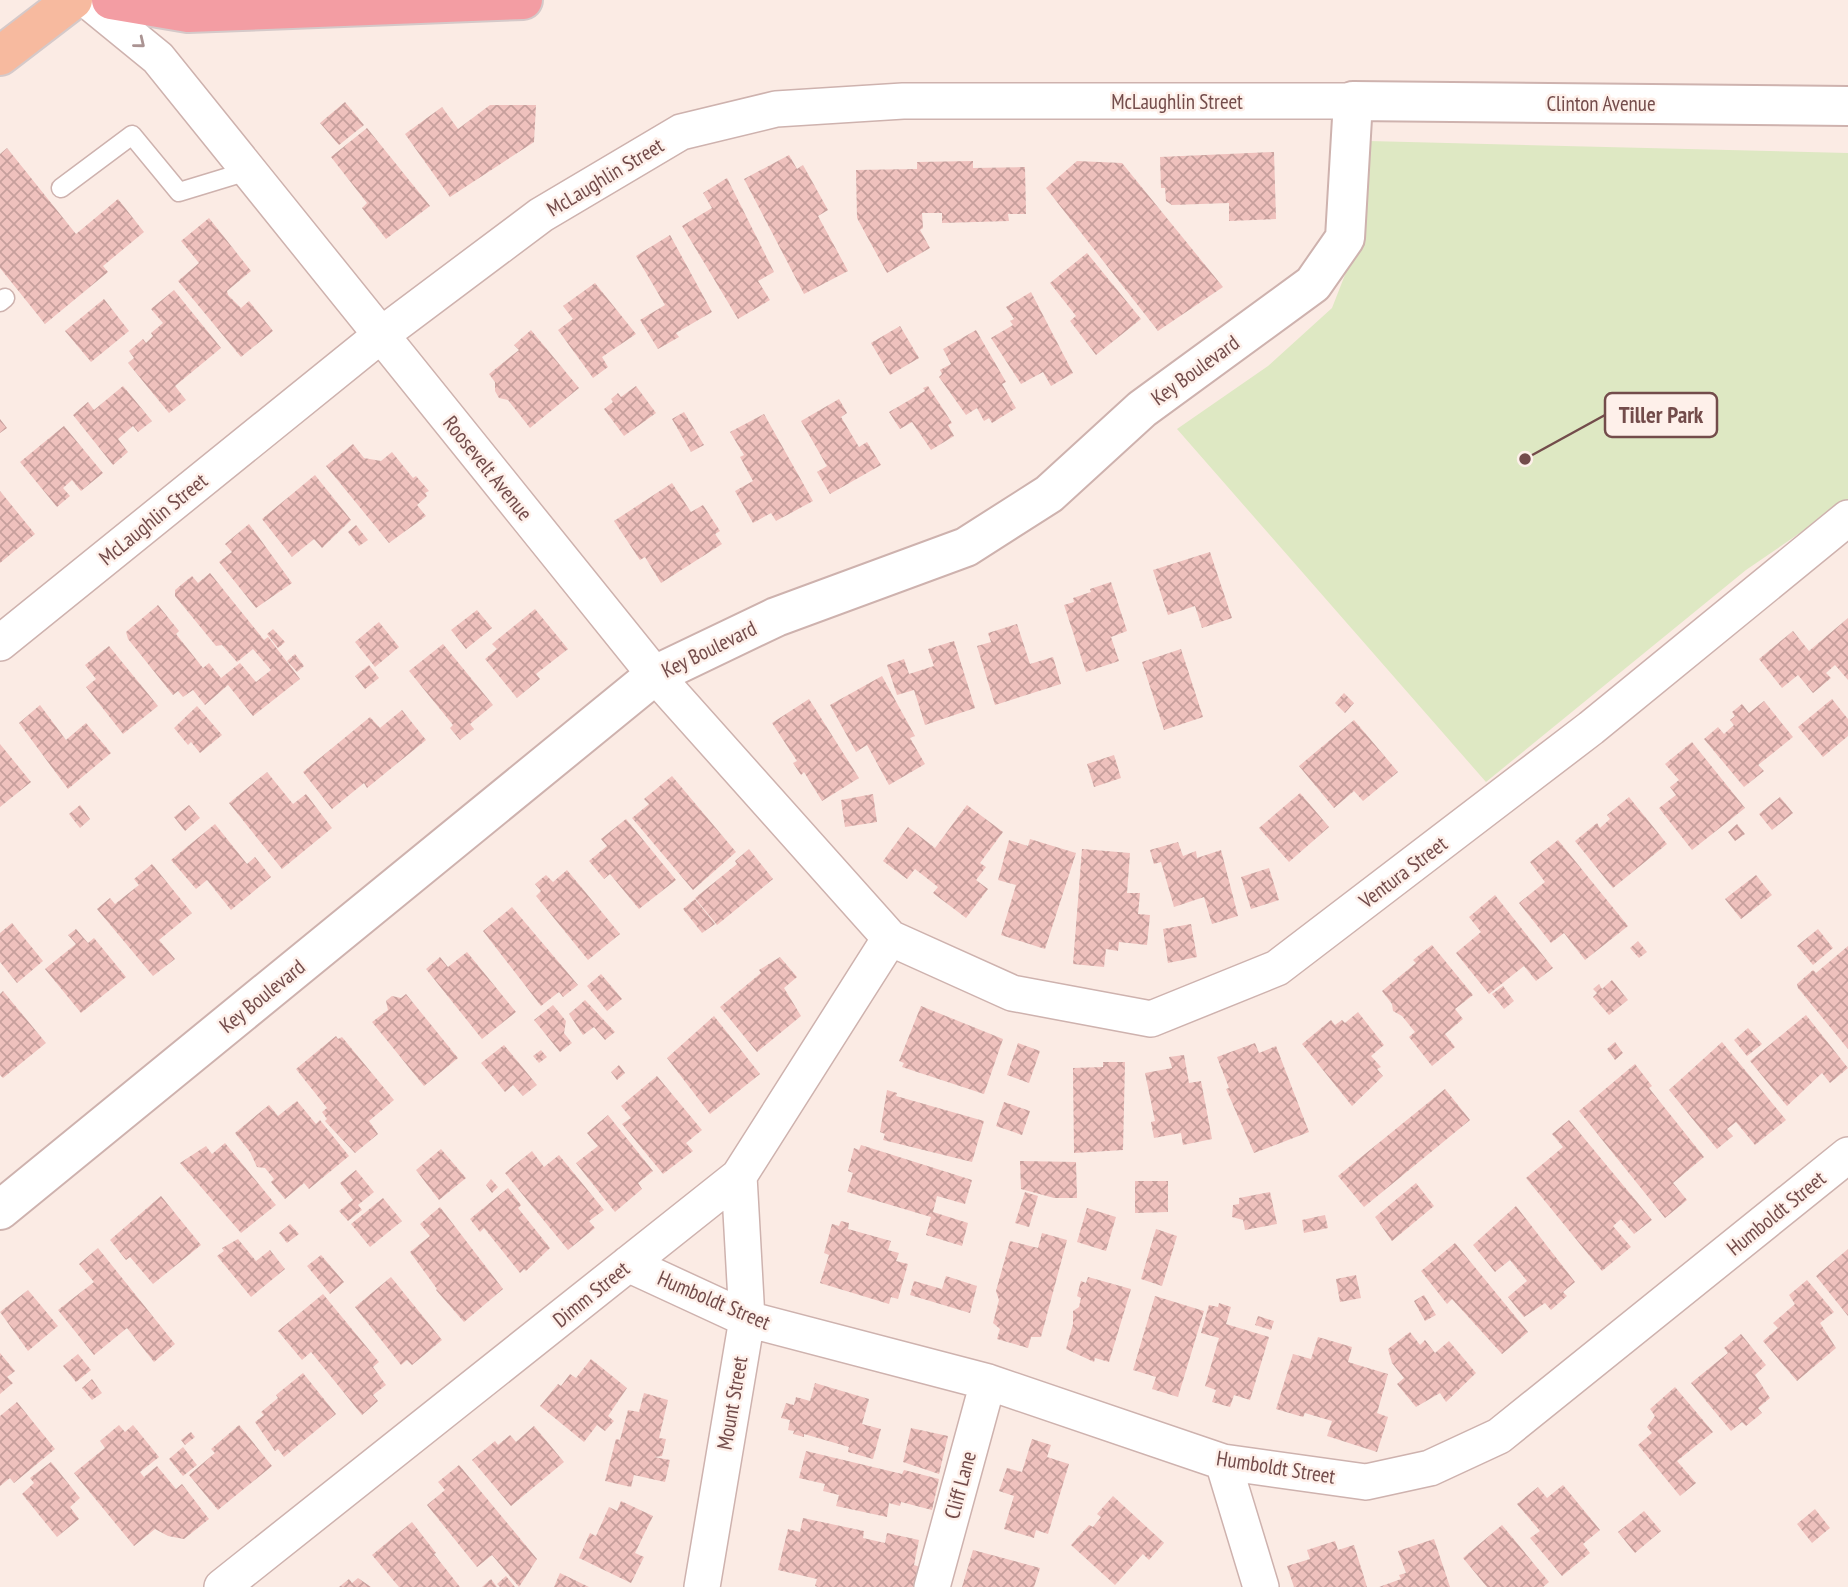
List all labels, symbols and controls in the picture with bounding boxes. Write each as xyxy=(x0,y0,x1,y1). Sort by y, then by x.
one-way arrow xyxy=(131,35,144,47)
street label: McLaughlin Street xyxy=(1111,88,1243,115)
street label: Clinton Avenue xyxy=(1546,90,1656,117)
street label: McLaughlin Street xyxy=(542,131,669,222)
street label: Key Boulevard xyxy=(1146,329,1244,411)
callout: Tiller Park xyxy=(1605,393,1717,437)
text: Tiller Park xyxy=(1619,400,1704,429)
street label: Roosevelt Avenue xyxy=(437,410,539,526)
street label: McLaughlin Street xyxy=(93,467,213,571)
street label: Key Boulevard xyxy=(657,614,761,684)
street label: Ventura Street xyxy=(1353,830,1453,915)
street label: Key Boulevard xyxy=(214,953,310,1039)
street label: Humboldt Street xyxy=(1721,1165,1831,1261)
street label: Dimm Street xyxy=(547,1255,635,1333)
street label: Humboldt Street xyxy=(654,1264,775,1336)
street label: Mount Street xyxy=(711,1354,754,1452)
street label: Humboldt Street xyxy=(1215,1444,1338,1490)
street label: Cliff Lane xyxy=(938,1448,982,1522)

